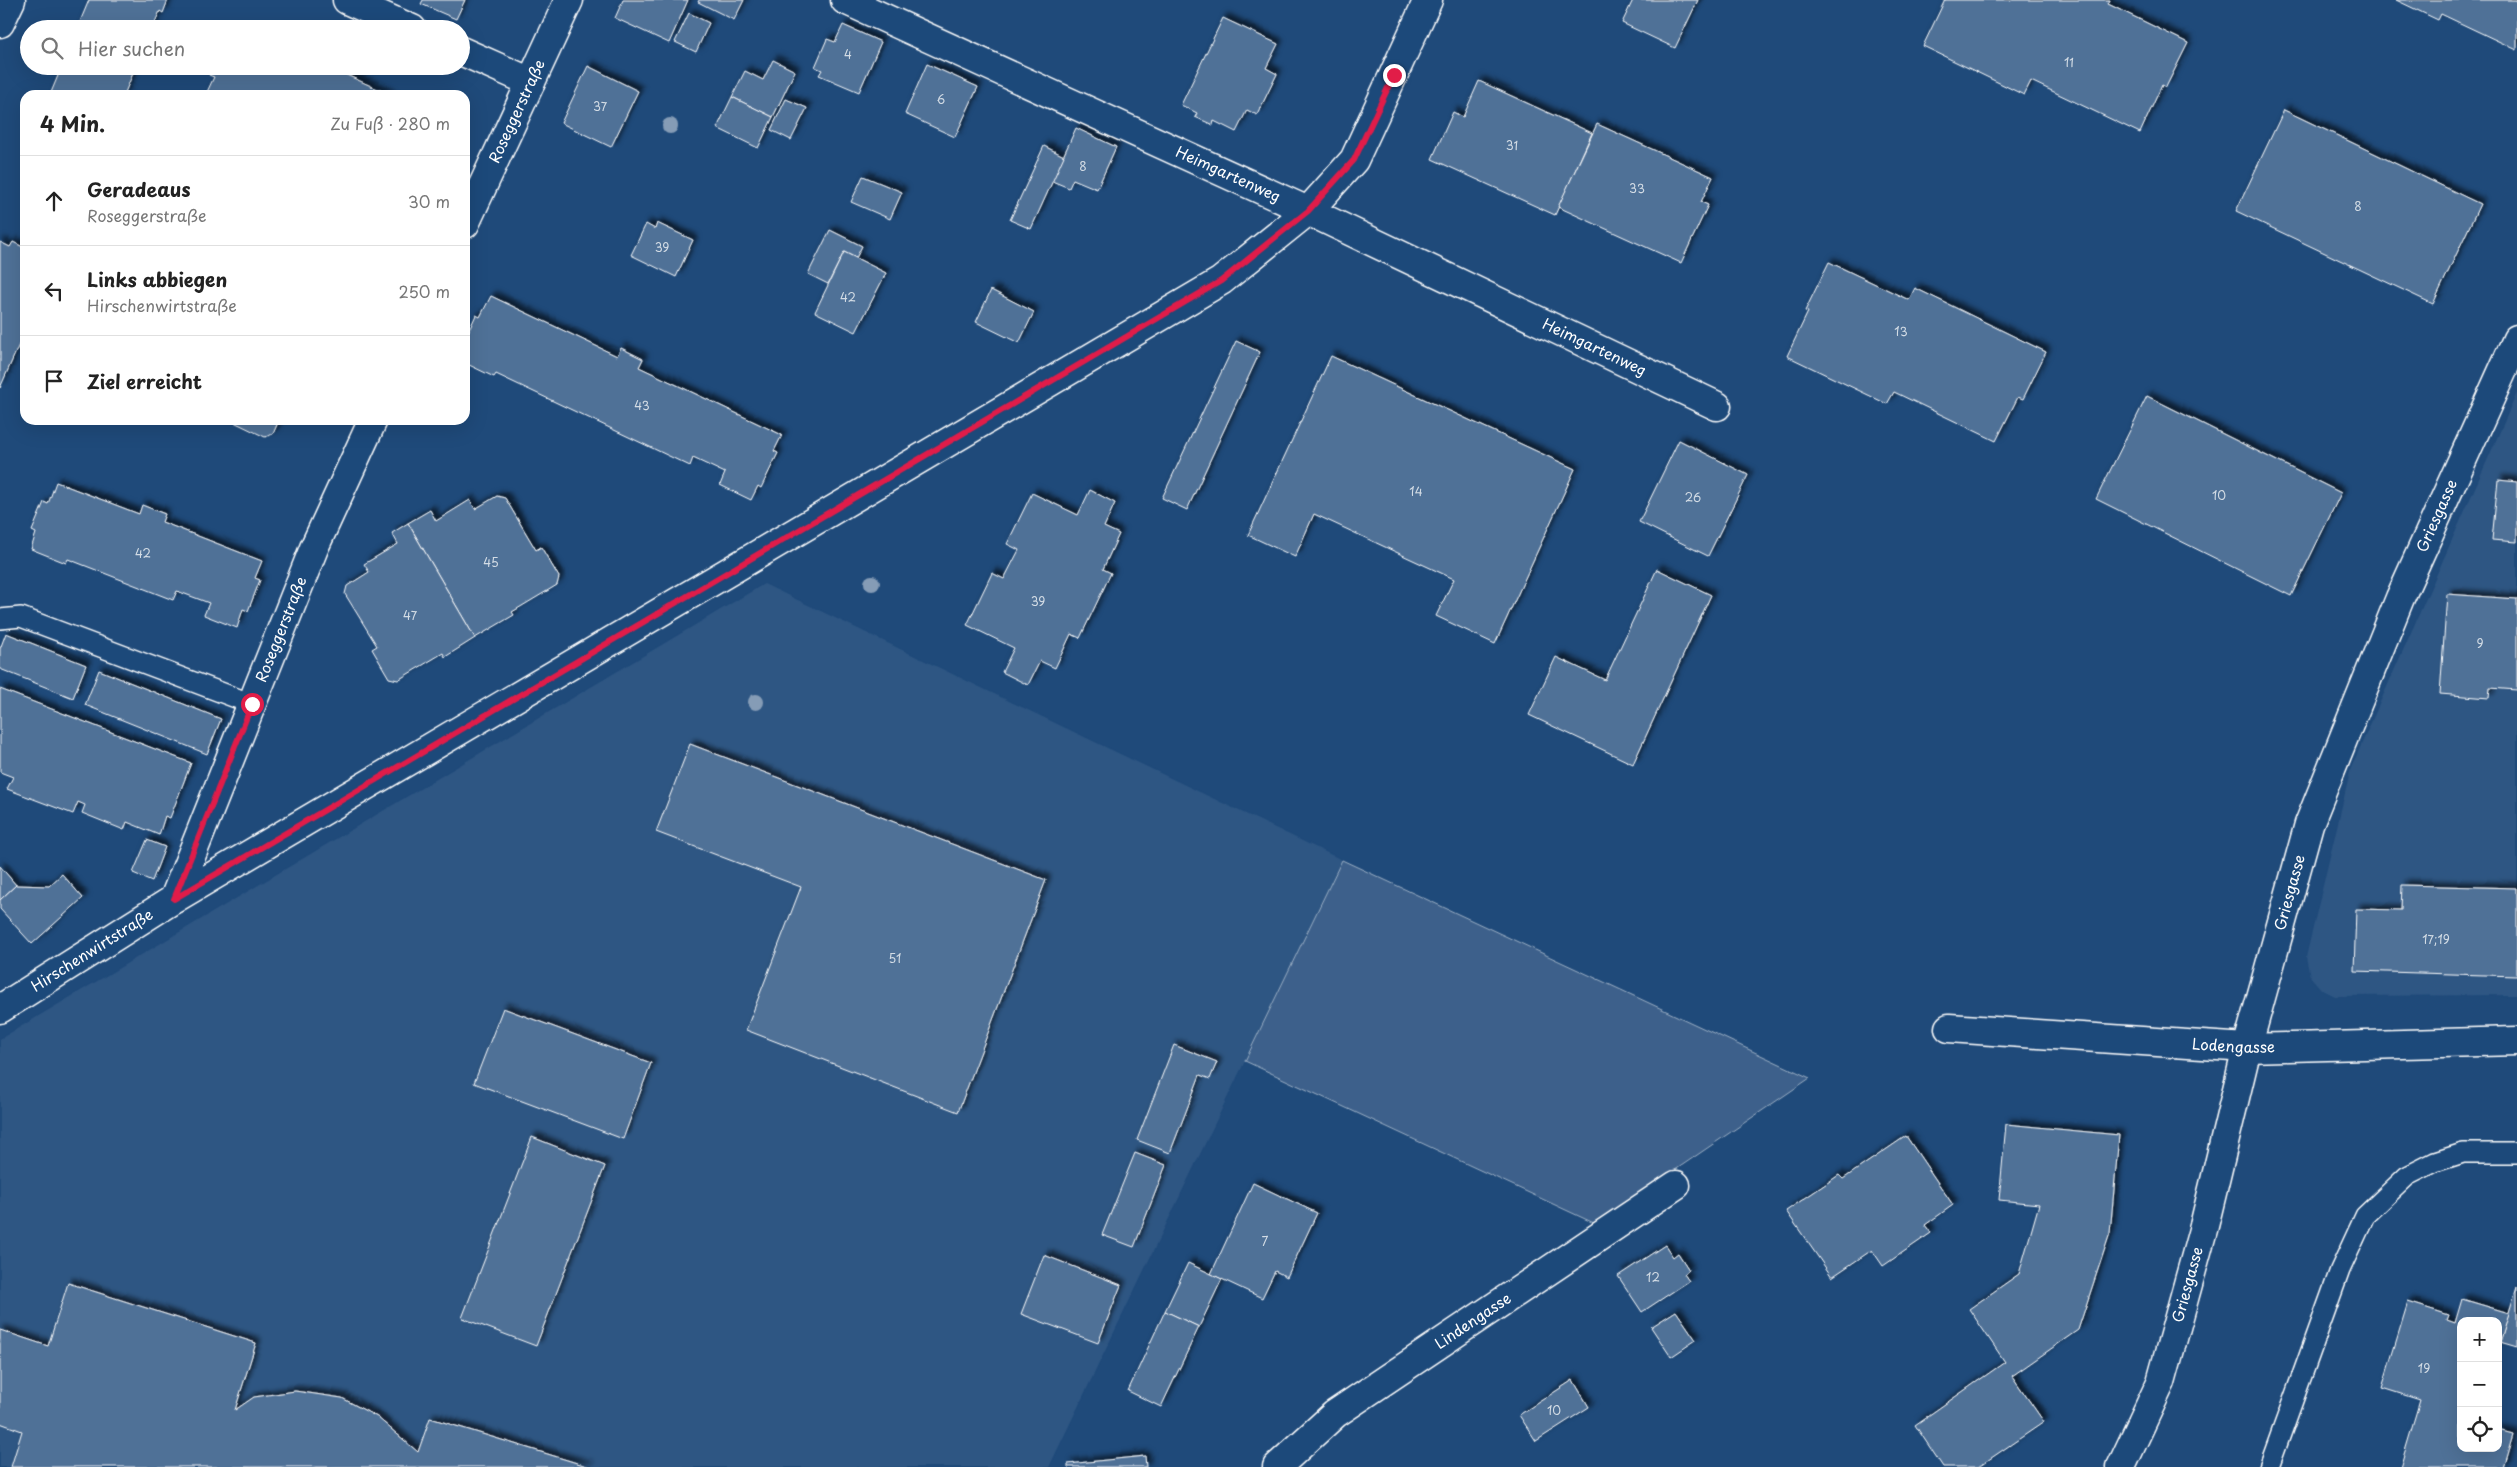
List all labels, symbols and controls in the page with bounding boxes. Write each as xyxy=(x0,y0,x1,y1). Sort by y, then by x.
search box xyxy=(20,20,470,75)
icon: search xyxy=(38,34,66,62)
text: Hier suchen xyxy=(78,34,185,62)
house number: 4 xyxy=(844,45,852,63)
house number: 11 xyxy=(2064,53,2074,71)
street label: Roseggerstraße xyxy=(482,55,550,167)
route end xyxy=(1383,64,1406,87)
house number: 6 xyxy=(937,90,945,108)
house number: 37 xyxy=(593,97,608,115)
text: 4 Min. xyxy=(40,107,105,139)
text: Zu Fuß · 280 m xyxy=(330,111,450,135)
house number: 31 xyxy=(1506,136,1518,154)
street label: Heimgartenweg xyxy=(1173,139,1285,207)
house number: 8 xyxy=(1079,157,1087,175)
text: Geradeaus xyxy=(87,175,191,203)
house number: 33 xyxy=(1629,179,1645,197)
icon: ahead xyxy=(40,187,68,215)
text: 30 m xyxy=(408,189,450,213)
house number: 8 xyxy=(2354,197,2362,215)
text: Roseggerstraße xyxy=(87,203,206,227)
house number: 39 xyxy=(655,238,669,256)
text: Links abbiegen xyxy=(87,265,227,293)
icon: left xyxy=(40,277,68,305)
text: 250 m xyxy=(399,279,450,303)
house number: 42 xyxy=(840,288,856,306)
text: Hirschenwirtstraße xyxy=(87,293,237,317)
street label: Heimgartenweg xyxy=(1539,311,1651,381)
house number: 13 xyxy=(1894,322,1908,340)
icon: arrive xyxy=(40,367,68,395)
text: Ziel erreicht xyxy=(87,367,202,395)
house number: 43 xyxy=(634,396,650,414)
street label: Griesgasse xyxy=(2409,475,2462,555)
house number: 14 xyxy=(1409,482,1423,500)
house number: 10 xyxy=(2212,486,2226,504)
house number: 26 xyxy=(1685,488,1701,506)
house number: 42 xyxy=(135,544,151,562)
house number: 45 xyxy=(483,553,499,571)
street label: Roseggerstraße xyxy=(249,573,312,685)
house number: 39 xyxy=(1031,592,1045,610)
house number: 47 xyxy=(403,606,418,624)
house number: 9 xyxy=(2476,634,2484,652)
route start xyxy=(241,693,264,716)
street label: Griesgasse xyxy=(2267,852,2310,933)
street label: Hirschenwirtstraße xyxy=(26,902,157,997)
house number: 17;19 xyxy=(2422,930,2450,948)
house number: 51 xyxy=(889,949,901,967)
street label: Lodengasse xyxy=(2191,1031,2275,1058)
house number: 7 xyxy=(1262,1232,1269,1250)
street label: Griesgasse xyxy=(2165,1244,2208,1325)
house number: 12 xyxy=(1646,1268,1660,1286)
street label: Lindengasse xyxy=(1430,1286,1515,1354)
map controls xyxy=(2457,1317,2502,1452)
button: + xyxy=(2457,1317,2502,1362)
house number: 19 xyxy=(2418,1359,2430,1377)
button: − xyxy=(2457,1362,2502,1407)
house number: 10 xyxy=(1547,1401,1561,1419)
button: locate xyxy=(2457,1407,2502,1452)

